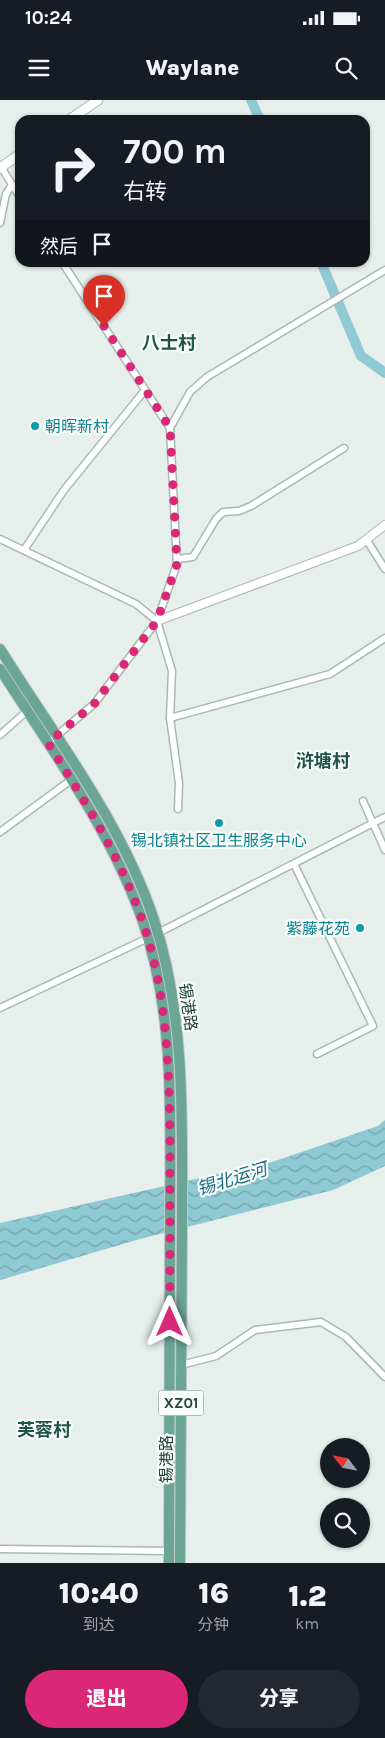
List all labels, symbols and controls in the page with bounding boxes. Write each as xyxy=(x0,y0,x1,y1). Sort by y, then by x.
text: 10:24 xyxy=(25,7,72,29)
icon: menu xyxy=(25,54,53,82)
icon: search xyxy=(332,54,360,82)
text: Waylane xyxy=(146,55,239,81)
text: 700 m xyxy=(123,131,227,172)
icon: right xyxy=(40,135,105,200)
text: 右转 xyxy=(123,179,167,205)
icon: arrive xyxy=(88,230,116,258)
text: 然后 xyxy=(40,236,78,258)
pin xyxy=(83,275,125,326)
icon: arrive xyxy=(90,282,118,310)
district label: 八士村 xyxy=(142,332,196,354)
place label: 朝晖新村 xyxy=(45,417,109,436)
marker: 朝晖新村 xyxy=(29,420,41,432)
district label: 浒塘村 xyxy=(296,750,350,772)
marker: 锡北镇社区卫生服务中心 xyxy=(213,817,225,829)
place label: 锡北镇社区卫生服务中心 xyxy=(131,831,307,850)
place label: 紫藤花苑 xyxy=(286,919,350,938)
marker: 紫藤花苑 xyxy=(354,922,366,934)
street label: 锡港路 xyxy=(175,982,201,1032)
water label: 锡北运河 xyxy=(194,1157,273,1200)
position arrow xyxy=(143,1295,195,1347)
road number: XZ01 xyxy=(158,1390,204,1416)
district label: 芙蓉村 xyxy=(17,1419,71,1441)
street label: 锡港路 xyxy=(157,1435,176,1483)
north arrow xyxy=(320,1438,370,1488)
map controls xyxy=(320,1438,370,1548)
button: search xyxy=(320,1498,370,1548)
text: 10:40 xyxy=(59,1575,139,1611)
text: 16 xyxy=(198,1575,229,1611)
text: 1.2 xyxy=(288,1578,326,1614)
text: km xyxy=(295,1614,319,1633)
text: 到达 xyxy=(83,1615,115,1634)
text: 分钟 xyxy=(198,1615,230,1634)
button: 退出 xyxy=(25,1670,188,1728)
button: 分享 xyxy=(198,1670,360,1728)

